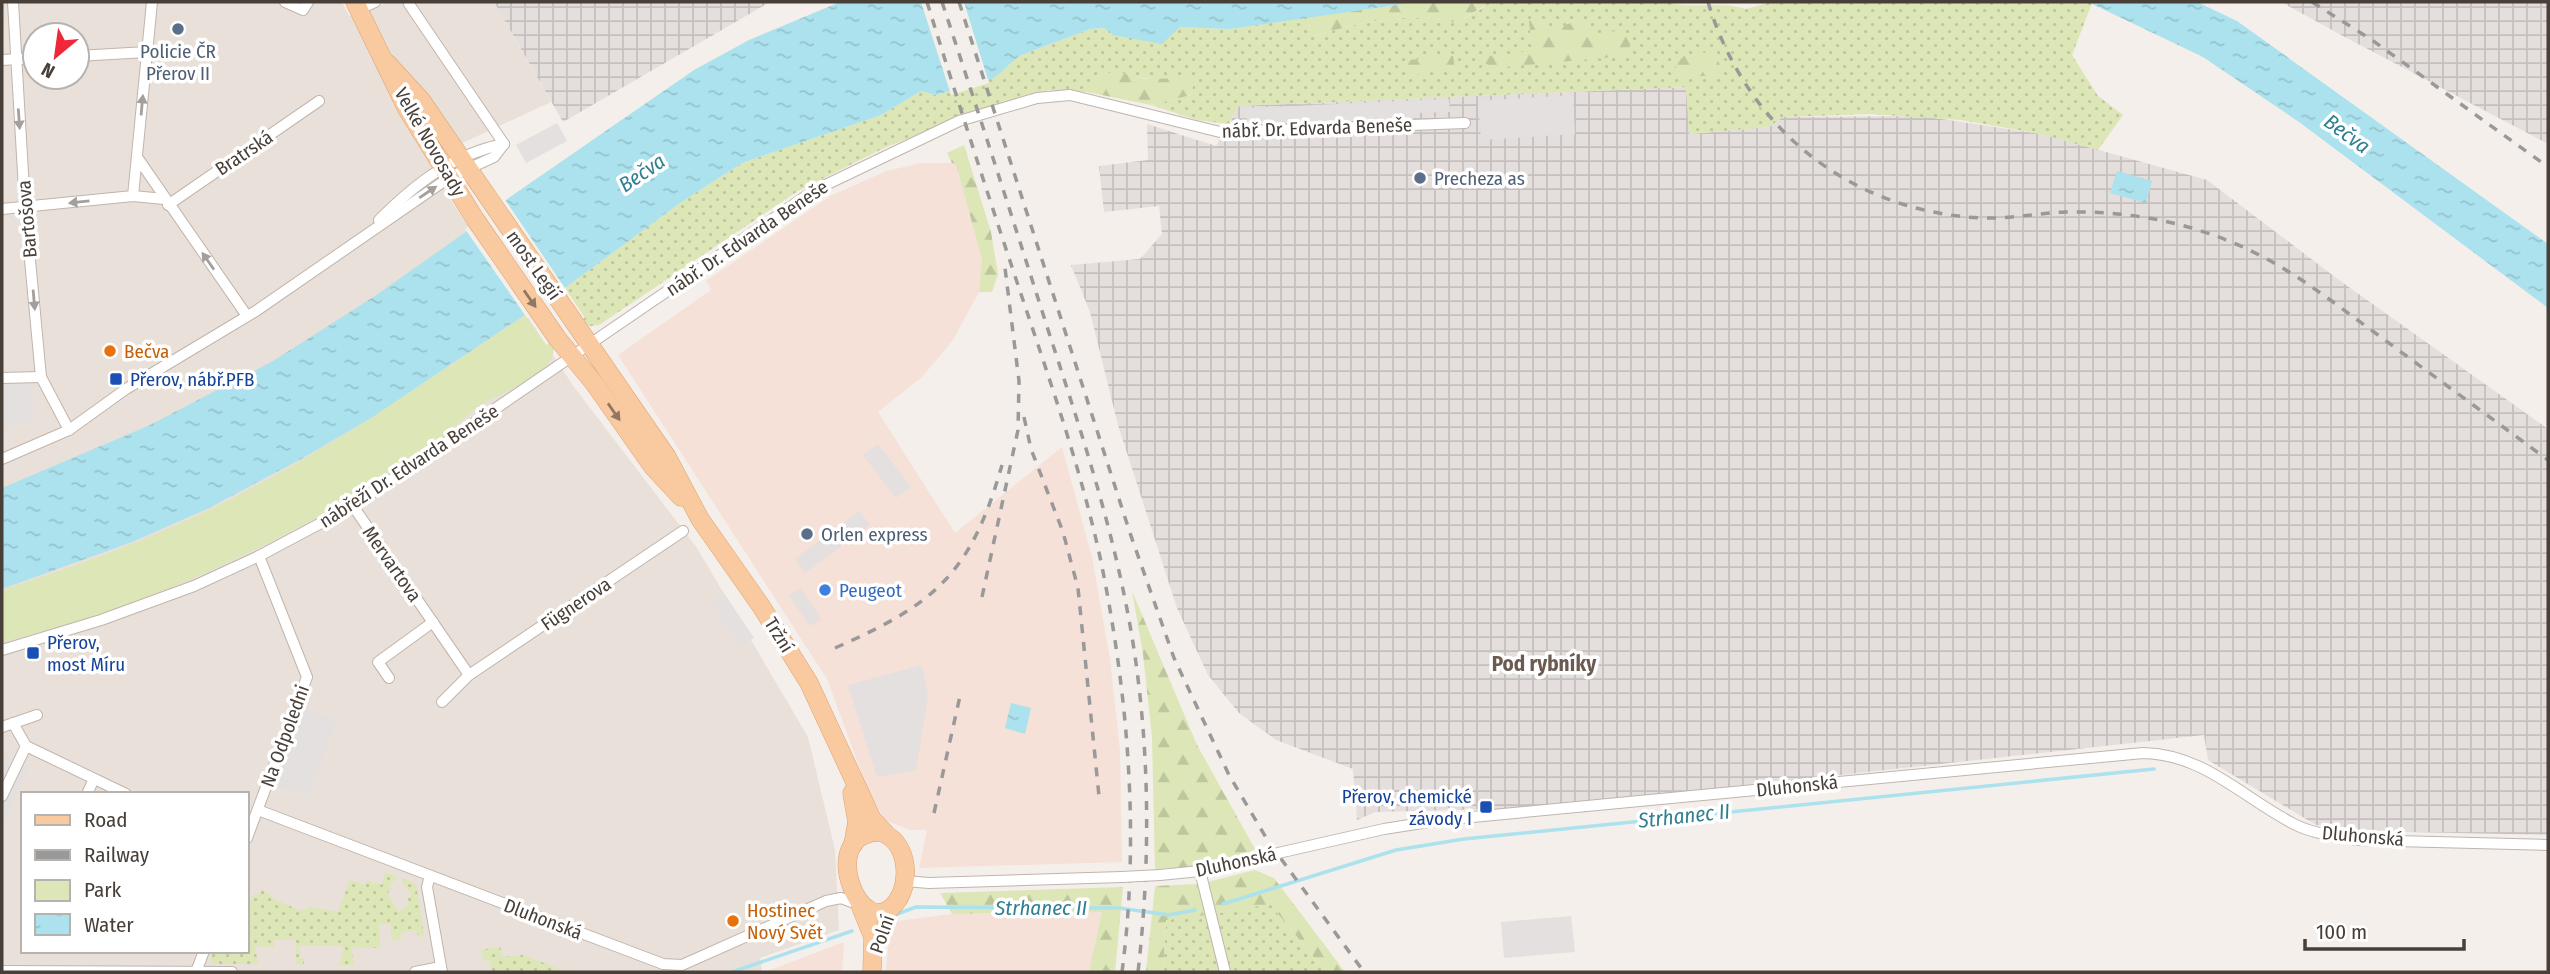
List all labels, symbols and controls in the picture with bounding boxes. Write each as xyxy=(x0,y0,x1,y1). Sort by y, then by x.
north arrow xyxy=(21,21,91,91)
marker: Policie ČR Přerov II xyxy=(170,21,186,37)
place label: Policie ČR Přerov II xyxy=(140,40,216,85)
text: N xyxy=(37,58,59,83)
street label: Velké Novosady xyxy=(390,83,471,201)
one-way arrow xyxy=(137,93,148,115)
one-way arrow xyxy=(14,108,25,130)
water label: Bečva xyxy=(2319,109,2375,159)
street label: nábř. Dr. Edvarda Beneše xyxy=(1221,113,1413,143)
street label: Bratrská xyxy=(211,125,277,181)
water label: Bečva xyxy=(614,148,670,198)
place label: Precheza as xyxy=(1434,167,1525,190)
marker: Precheza as xyxy=(1412,170,1428,186)
street label: nábř. Dr. Edvarda Beneše xyxy=(662,175,832,301)
street label: Bartošova xyxy=(12,179,42,259)
one-way arrow xyxy=(419,185,437,199)
one-way arrow xyxy=(68,196,90,207)
street label: most Legií xyxy=(502,226,566,304)
one-way arrow xyxy=(201,252,215,270)
one-way arrow xyxy=(28,289,39,311)
one-way arrow xyxy=(522,290,536,308)
place label: Bečva xyxy=(124,340,169,363)
marker: Bečva xyxy=(102,343,118,359)
place label: Přerov, nábř.PFB xyxy=(130,368,254,391)
marker: Přerov, nábř.PFB xyxy=(108,371,124,387)
street label: nábřeží Dr. Edvarda Beneše xyxy=(315,399,503,533)
one-way arrow xyxy=(607,403,621,421)
street label: Mervartova xyxy=(358,522,426,606)
place label: Orlen express xyxy=(821,523,928,546)
marker: Orlen express xyxy=(799,526,815,542)
street label: Fügnerova xyxy=(537,572,615,636)
place label: Peugeot xyxy=(839,579,903,602)
marker: Peugeot xyxy=(817,582,833,598)
street label: Tržní xyxy=(759,613,799,657)
place label: Přerov, most Míru xyxy=(47,631,125,676)
marker: Přerov, most Míru xyxy=(25,645,41,661)
district label: Pod rybníky xyxy=(1492,651,1597,677)
street label: Na Odpoledni xyxy=(256,682,314,790)
street label: Dluhonská xyxy=(1755,770,1839,802)
place label: Přerov, chemické závody I xyxy=(1342,785,1472,830)
legend xyxy=(21,792,248,953)
water label: Strhanec II xyxy=(1636,798,1731,834)
marker: Přerov, chemické závody I xyxy=(1478,799,1494,815)
text: Road xyxy=(84,807,128,833)
street label: Dluhonská xyxy=(2321,821,2405,851)
text: Railway xyxy=(84,842,150,868)
street label: Dluhonská xyxy=(1193,842,1279,882)
text: Park xyxy=(84,877,122,903)
street label: Dluhonská xyxy=(501,894,585,944)
water label: Strhanec II xyxy=(994,895,1087,921)
place label: Hostinec Nový Svět xyxy=(747,899,824,944)
scale bar xyxy=(2305,908,2464,952)
text: Water xyxy=(84,912,134,938)
street label: Polní xyxy=(865,912,899,956)
marker: Hostinec Nový Svět xyxy=(725,913,741,929)
text: 100 m xyxy=(2316,919,2367,945)

